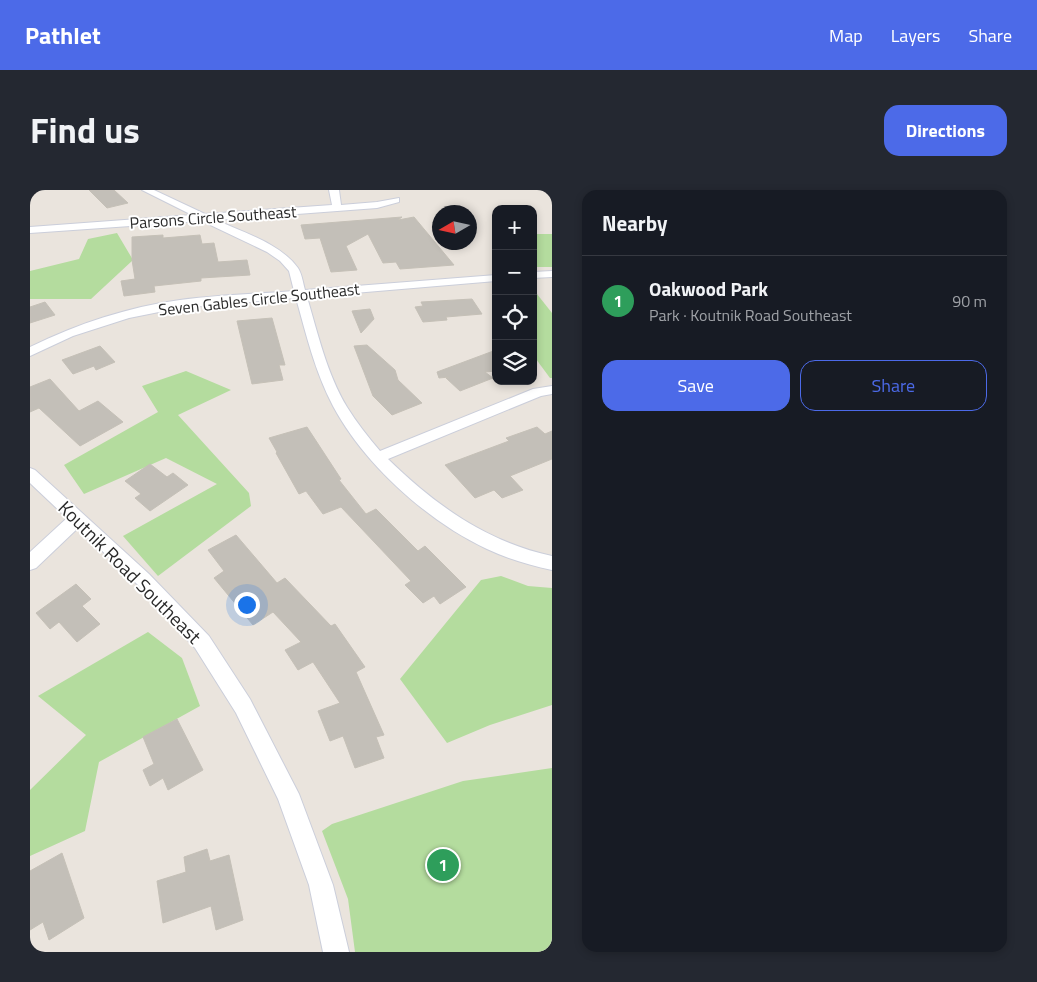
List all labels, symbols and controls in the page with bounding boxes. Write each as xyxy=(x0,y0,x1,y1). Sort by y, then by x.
text: Pathlet xyxy=(25,17,101,53)
text: Map xyxy=(829,22,863,49)
text: Layers xyxy=(891,22,940,49)
text: Share xyxy=(968,22,1012,49)
text: Find us xyxy=(30,103,140,157)
button: Directions xyxy=(884,105,1007,156)
street label: Parsons Circle Southeast xyxy=(129,199,298,235)
north arrow xyxy=(432,205,477,250)
map controls xyxy=(492,205,537,385)
button: + xyxy=(492,205,537,250)
text: Nearby xyxy=(602,207,667,239)
button: − xyxy=(492,250,537,295)
text: Oakwood Park xyxy=(649,274,768,303)
street label: Seven Gables Circle Southeast xyxy=(157,276,361,322)
text: 1 xyxy=(614,289,622,313)
text: 90 m xyxy=(952,289,987,313)
button: locate xyxy=(492,295,537,340)
text: Park · Koutnik Road Southeast xyxy=(649,303,852,327)
button: layers xyxy=(492,340,537,385)
button: Save xyxy=(602,360,790,411)
button: Share xyxy=(800,360,987,411)
street label: Koutnik Road Southeast xyxy=(52,493,209,650)
your location xyxy=(234,592,260,618)
pin: 1 xyxy=(427,846,459,884)

